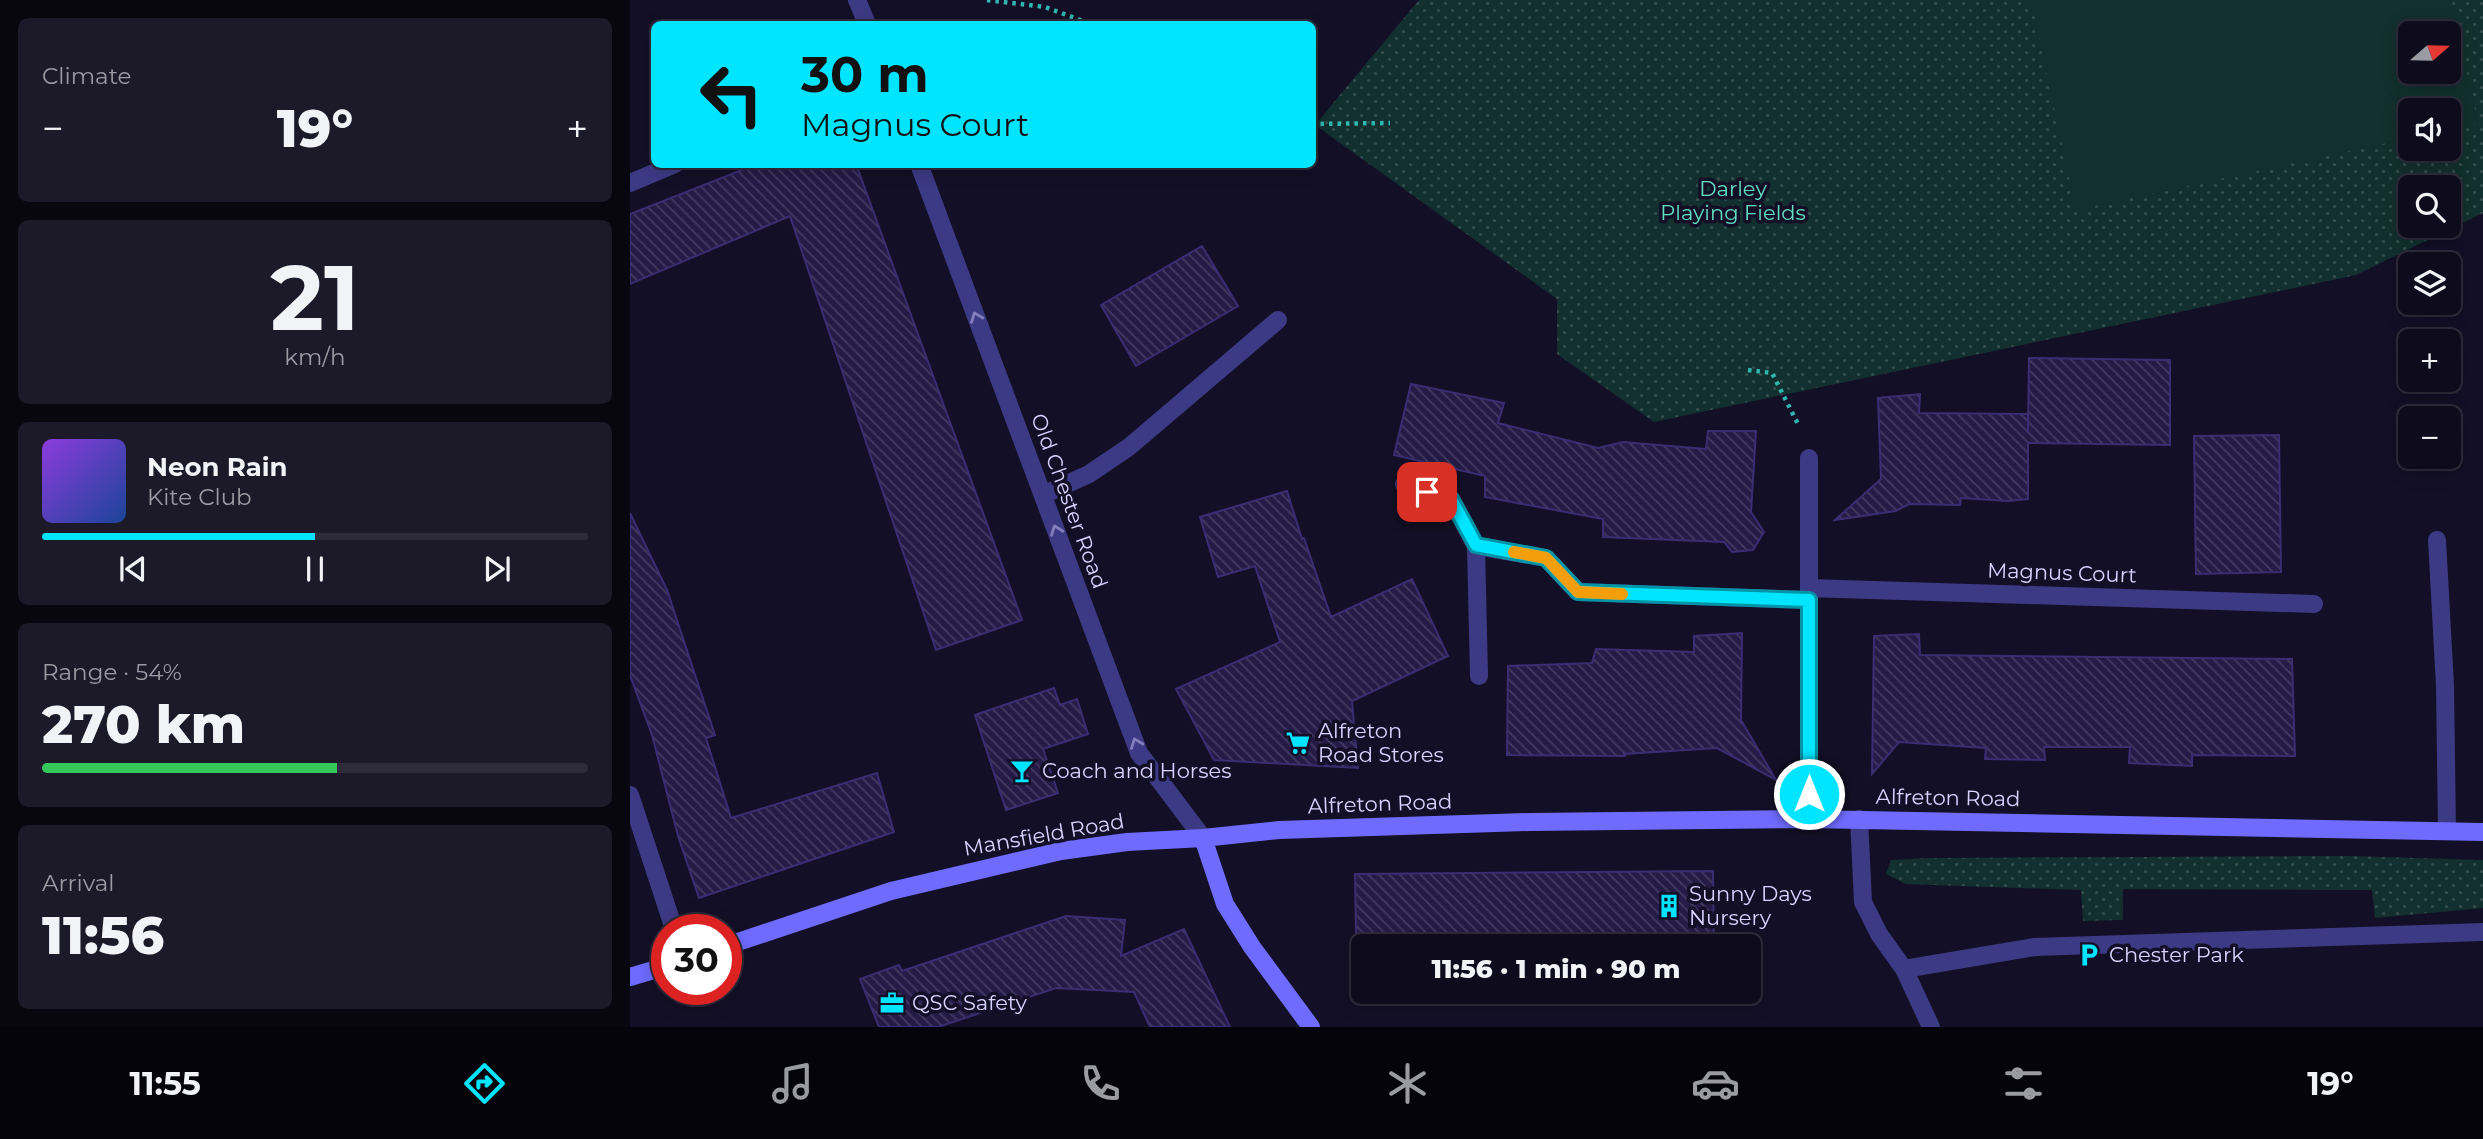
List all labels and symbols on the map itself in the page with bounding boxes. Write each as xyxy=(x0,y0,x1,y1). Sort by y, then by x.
north arrow xyxy=(2398,21,2460,84)
park label: Darley Playing Fields xyxy=(1660,176,1806,225)
one-way arrow xyxy=(970,311,984,323)
street label: Old Chester Road xyxy=(1026,410,1113,592)
pin xyxy=(1397,462,1457,522)
one-way arrow xyxy=(1050,524,1064,536)
street label: Magnus Court xyxy=(1987,557,2137,588)
place label: Alfreton Road Stores xyxy=(1318,718,1444,767)
supermarket icon: Alfreton Road Stores xyxy=(1284,729,1312,757)
one-way arrow xyxy=(1130,737,1144,749)
bar icon: Coach and Horses xyxy=(1008,757,1036,785)
position arrow xyxy=(1772,757,1846,831)
place label: Coach and Horses xyxy=(1042,758,1231,783)
street label: Alfreton Road xyxy=(1876,784,2021,811)
street label: Alfreton Road xyxy=(1307,788,1453,819)
street label: Mansfield Road xyxy=(962,808,1126,861)
place label: Sunny Days Nursery xyxy=(1689,881,1812,930)
building icon: Sunny Days Nursery xyxy=(1655,892,1683,920)
speed limit sign: 30 xyxy=(651,914,742,1005)
parking icon: Chester Park xyxy=(2075,941,2103,969)
place label: Chester Park xyxy=(2109,942,2244,967)
office icon: QSC Safety xyxy=(878,989,906,1017)
place label: QSC Safety xyxy=(912,990,1028,1015)

